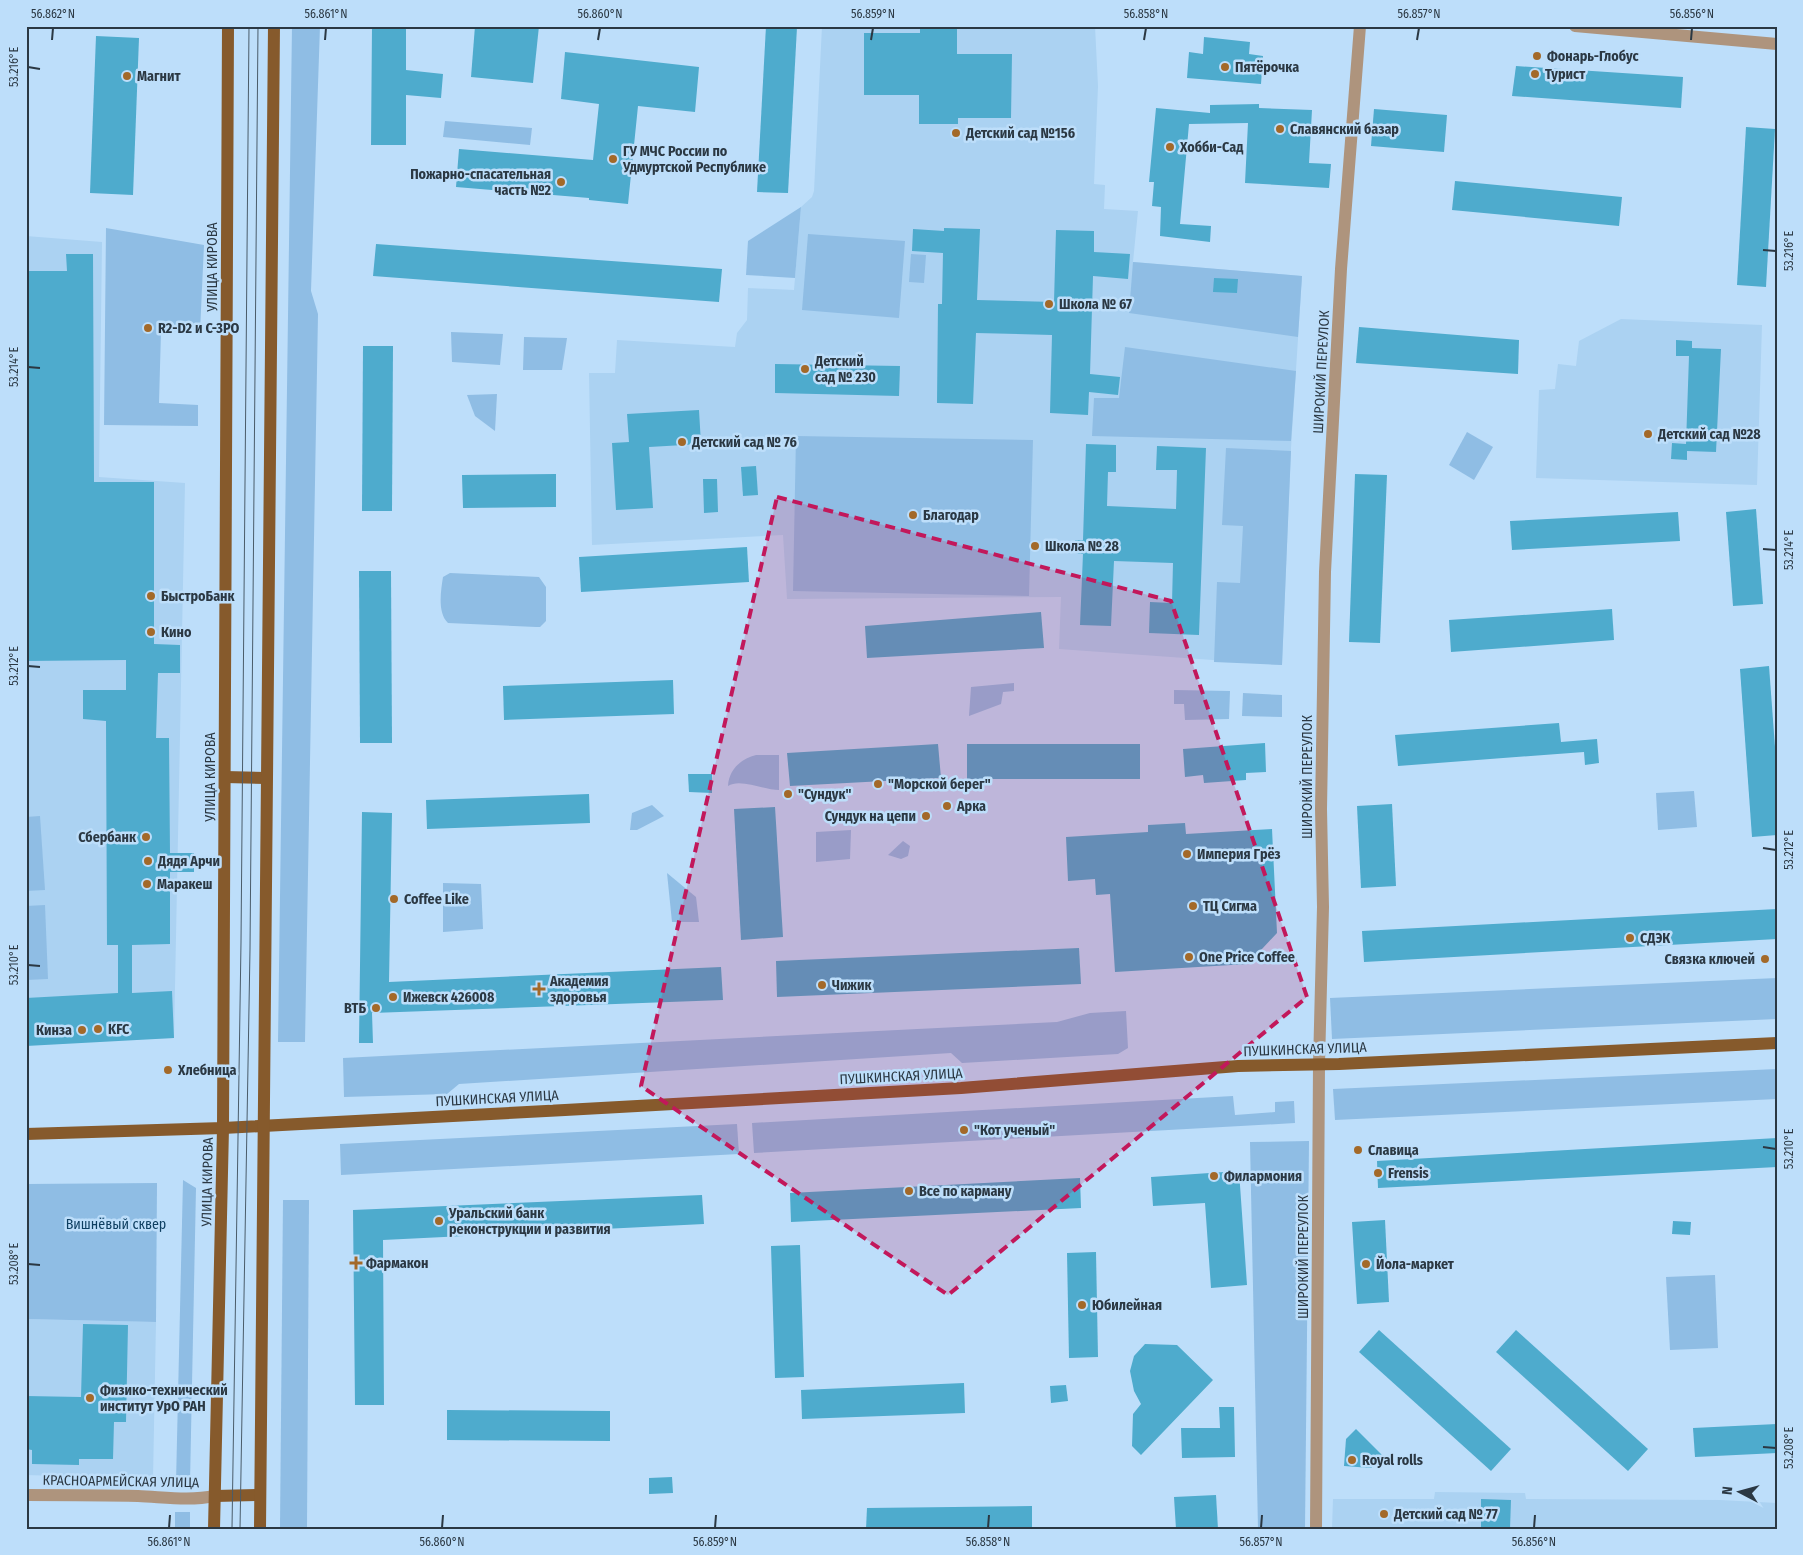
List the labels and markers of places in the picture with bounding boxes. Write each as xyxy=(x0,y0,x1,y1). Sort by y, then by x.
place label: Фонарь-Глобус xyxy=(1547,48,1640,65)
marker: Фонарь-Глобус xyxy=(1531,50,1543,62)
place label: Пятёрочка xyxy=(1235,59,1299,76)
marker: Пятёрочка xyxy=(1219,61,1231,73)
place label: Турист xyxy=(1545,66,1586,83)
place label: Магнит xyxy=(137,68,181,85)
marker: Турист xyxy=(1529,68,1541,80)
marker: Магнит xyxy=(121,70,133,82)
place label: Славянский базар xyxy=(1290,121,1399,138)
marker: Славянский базар xyxy=(1274,123,1286,135)
place label: Детский сад №156 xyxy=(965,125,1075,142)
marker: Детский сад №156 xyxy=(950,127,962,139)
place label: Хобби-Сад xyxy=(1179,139,1243,156)
marker: Хобби-Сад xyxy=(1164,141,1176,153)
place label: ГУ МЧС России по Удмуртской Республике xyxy=(622,143,766,176)
marker: ГУ МЧС России по Удмуртской Республике xyxy=(607,153,619,165)
place label: Пожарно-спасательная часть №2 xyxy=(410,166,552,199)
marker: Пожарно-спасательная часть №2 xyxy=(555,176,567,188)
place label: Школа № 67 xyxy=(1059,296,1132,313)
marker: Школа № 67 xyxy=(1043,298,1055,310)
place label: R2-D2 и C-3PO xyxy=(158,320,240,337)
marker: R2-D2 и C-3PO xyxy=(142,322,154,334)
place label: Детский сад № 230 xyxy=(814,353,876,386)
marker: Детский сад № 230 xyxy=(799,363,811,375)
place label: Детский сад №28 xyxy=(1657,426,1761,443)
marker: Детский сад №28 xyxy=(1642,428,1654,440)
place label: Детский сад № 76 xyxy=(691,434,797,451)
marker: Детский сад № 76 xyxy=(676,436,688,448)
place label: Благодар xyxy=(923,507,979,524)
marker: Благодар xyxy=(907,509,919,521)
place label: Школа № 28 xyxy=(1045,538,1119,555)
marker: Школа № 28 xyxy=(1029,540,1041,552)
place label: БыстроБанк xyxy=(161,588,236,605)
marker: БыстроБанк xyxy=(145,590,157,602)
place label: Кино xyxy=(161,624,192,641)
marker: Кино xyxy=(145,626,157,638)
place label: "Морской берег" xyxy=(888,776,991,793)
marker: "Морской берег" xyxy=(872,778,884,790)
place label: "Сундук" xyxy=(798,786,851,803)
marker: "Сундук" xyxy=(782,788,794,800)
place label: Арка xyxy=(956,798,986,815)
marker: Арка xyxy=(941,800,953,812)
place label: Сундук на цепи xyxy=(825,808,916,825)
marker: Сундук на цепи xyxy=(920,810,932,822)
place label: Сбербанк xyxy=(78,829,137,846)
marker: Сбербанк xyxy=(140,831,152,843)
place label: Империя Грёз xyxy=(1197,846,1281,863)
marker: Империя Грёз xyxy=(1181,848,1193,860)
place label: Дядя Арчи xyxy=(157,853,220,870)
marker: Дядя Арчи xyxy=(142,855,154,867)
place label: Маракеш xyxy=(157,876,212,893)
marker: Маракеш xyxy=(141,878,153,890)
place label: Coffee Like xyxy=(404,891,469,908)
marker: Coffee Like xyxy=(388,893,400,905)
place label: ТЦ Сигма xyxy=(1203,898,1257,915)
marker: ТЦ Сигма xyxy=(1187,900,1199,912)
place label: СДЭК xyxy=(1640,930,1671,947)
marker: СДЭК xyxy=(1624,932,1636,944)
place label: One Price Coffee xyxy=(1199,949,1295,966)
marker: One Price Coffee xyxy=(1183,951,1195,963)
place label: Связка ключей xyxy=(1665,951,1755,968)
marker: Связка ключей xyxy=(1759,953,1771,965)
place label: Академия здоровья xyxy=(549,973,609,1006)
place label: Чижик xyxy=(832,977,872,994)
marker: Чижик xyxy=(816,979,828,991)
marker: Академия здоровья xyxy=(532,982,546,996)
place label: Ижевск 426008 xyxy=(403,989,495,1006)
marker: Ижевск 426008 xyxy=(387,991,399,1003)
place label: ВТБ xyxy=(344,1000,366,1017)
marker: ВТБ xyxy=(370,1002,382,1014)
place label: KFC xyxy=(108,1021,130,1038)
place label: Кинза xyxy=(36,1022,72,1039)
marker: KFC xyxy=(92,1023,104,1035)
marker: Кинза xyxy=(76,1024,88,1036)
place label: Хлебница xyxy=(177,1062,237,1079)
marker: Хлебница xyxy=(162,1064,174,1076)
place label: "Кот ученый" xyxy=(974,1122,1055,1139)
marker: "Кот ученый" xyxy=(958,1124,970,1136)
place label: Славица xyxy=(1368,1142,1419,1159)
marker: Славица xyxy=(1352,1144,1364,1156)
place label: Frensis xyxy=(1388,1165,1429,1182)
marker: Frensis xyxy=(1372,1167,1384,1179)
place label: Филармония xyxy=(1224,1168,1302,1185)
marker: Филармония xyxy=(1208,1170,1220,1182)
place label: Все по карману xyxy=(919,1183,1012,1200)
marker: Все по карману xyxy=(903,1185,915,1197)
place label: Уральский банк реконструкции и развития xyxy=(448,1205,611,1238)
marker: Уральский банк реконструкции и развития xyxy=(433,1215,445,1227)
place label: Фармакон xyxy=(366,1255,429,1272)
place label: Йола-маркет xyxy=(1376,1255,1455,1273)
marker: Фармакон xyxy=(350,1257,362,1269)
marker: Йола-маркет xyxy=(1360,1258,1372,1270)
place label: Юбилейная xyxy=(1092,1297,1162,1314)
marker: Юбилейная xyxy=(1076,1299,1088,1311)
place label: Физико-технический институт УрО РАН xyxy=(100,1382,228,1415)
marker: Физико-технический институт УрО РАН xyxy=(84,1392,96,1404)
place label: Royal rolls xyxy=(1362,1452,1423,1469)
marker: Royal rolls xyxy=(1346,1454,1358,1466)
place label: Детский сад № 77 xyxy=(1393,1506,1498,1523)
marker: Детский сад № 77 xyxy=(1378,1508,1390,1520)

